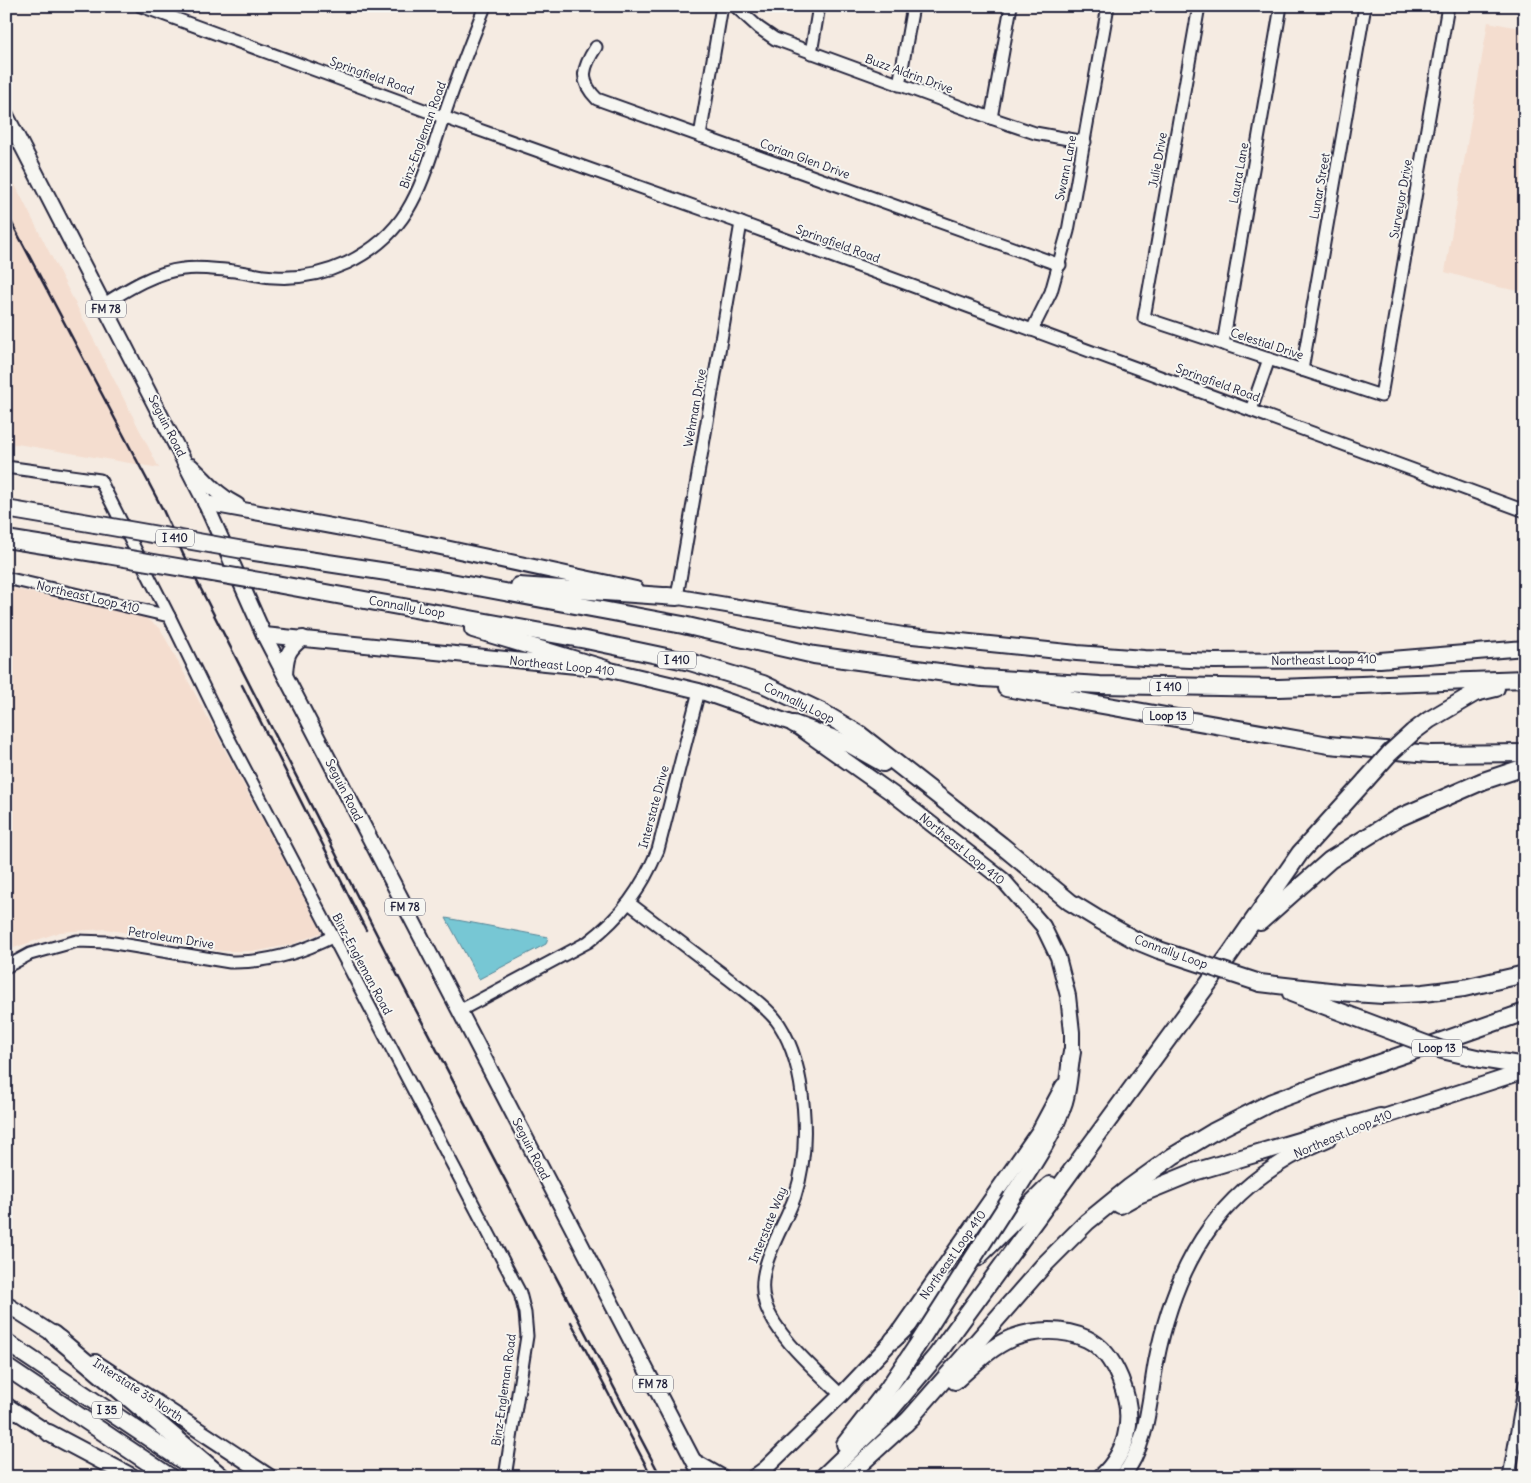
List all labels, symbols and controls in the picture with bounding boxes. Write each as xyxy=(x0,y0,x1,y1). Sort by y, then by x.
street label: Buzz Aldrin Drive xyxy=(863,51,955,96)
street label: Springfield Road xyxy=(328,53,416,98)
street label: Binz-Engleman Road xyxy=(396,79,449,190)
street label: Julie Drive xyxy=(1145,131,1170,189)
street label: Swann Lane xyxy=(1052,134,1079,202)
street label: Corian Glen Drive xyxy=(758,135,852,182)
street label: Laura Lane xyxy=(1226,141,1251,204)
street label: Lunar Street xyxy=(1306,152,1333,220)
street label: Surveyor Drive xyxy=(1386,158,1415,240)
street label: Springfield Road xyxy=(794,221,882,266)
road number: FM 78 xyxy=(86,300,126,318)
street label: Celestial Drive xyxy=(1229,325,1306,362)
street label: Springfield Road xyxy=(1174,360,1262,405)
street label: Wehman Drive xyxy=(680,368,709,448)
street label: Seguin Road xyxy=(145,392,189,459)
road number: I 410 xyxy=(156,530,194,546)
street label: Northeast Loop 410 xyxy=(35,577,141,616)
street label: Connally Loop xyxy=(368,592,446,621)
street label: Northeast Loop 410 xyxy=(1271,651,1377,668)
road number: I 410 xyxy=(658,652,696,668)
street label: Northeast Loop 410 xyxy=(509,653,615,678)
street label: Connally Loop xyxy=(761,679,837,726)
road number: I 410 xyxy=(1150,679,1188,696)
road number: Loop 13 xyxy=(1143,708,1193,724)
street label: Seguin Road xyxy=(322,756,366,823)
street label: Interstate Drive xyxy=(635,764,672,850)
street label: Northeast Loop 410 xyxy=(917,810,1008,888)
road number: FM 78 xyxy=(385,899,425,916)
street label: Binz-Engleman Road xyxy=(329,910,396,1017)
street label: Petroleum Drive xyxy=(127,923,215,952)
street label: Connally Loop xyxy=(1132,931,1210,972)
road number: Loop 13 xyxy=(1412,1040,1462,1056)
street label: Northeast Loop 410 xyxy=(1291,1106,1394,1161)
street label: Seguin Road xyxy=(509,1115,553,1182)
street label: Interstate Way xyxy=(745,1184,790,1265)
street label: Northeast Loop 410 xyxy=(916,1207,989,1302)
street label: Binz-Engleman Road xyxy=(488,1333,519,1447)
street label: Interstate 35 North xyxy=(90,1355,186,1424)
road number: FM 78 xyxy=(633,1376,673,1392)
road number: I 35 xyxy=(92,1402,122,1418)

